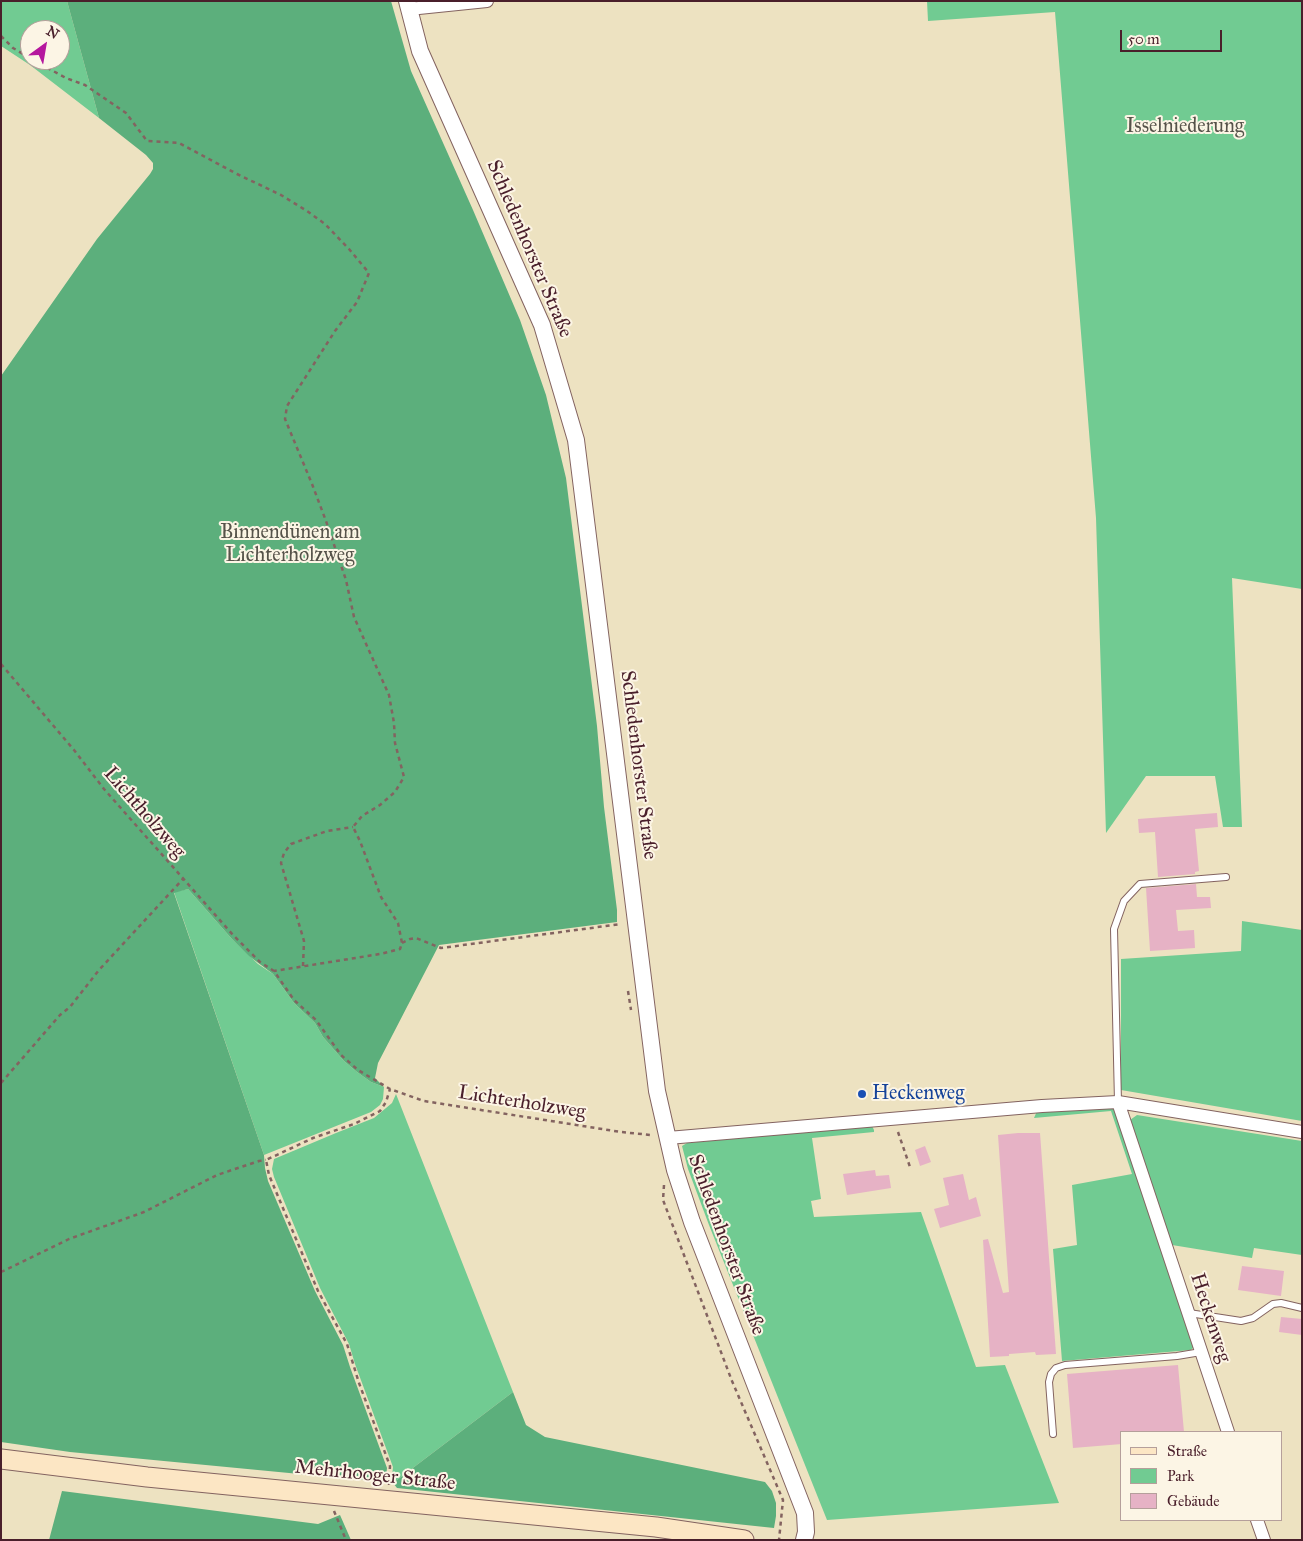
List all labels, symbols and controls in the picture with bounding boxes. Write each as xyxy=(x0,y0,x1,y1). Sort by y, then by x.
north arrow xyxy=(20,20,70,70)
scale bar xyxy=(1123,20,1226,52)
text: N xyxy=(43,22,62,43)
text: 50 m xyxy=(1128,30,1160,48)
park label: Isselniederung xyxy=(1126,115,1244,139)
street label: Schledenhorster Straße xyxy=(481,157,577,341)
park label: Binnendünen am Lichterholzweg xyxy=(220,521,360,568)
street label: Schledenhorster Straße xyxy=(614,669,662,861)
street label: Lichtholzweg xyxy=(98,762,190,864)
street label: Lichterholzweg xyxy=(457,1081,587,1125)
place label: Heckenweg xyxy=(872,1082,965,1106)
marker: Heckenweg xyxy=(856,1088,868,1100)
street label: Schledenhorster Straße xyxy=(682,1151,770,1339)
street label: Heckenweg xyxy=(1184,1270,1236,1366)
legend xyxy=(1120,1431,1283,1521)
text: Straße xyxy=(1167,1442,1207,1460)
street label: Mehrhooger Straße xyxy=(294,1456,456,1496)
text: Park xyxy=(1167,1467,1194,1485)
text: Gebäude xyxy=(1167,1492,1220,1510)

